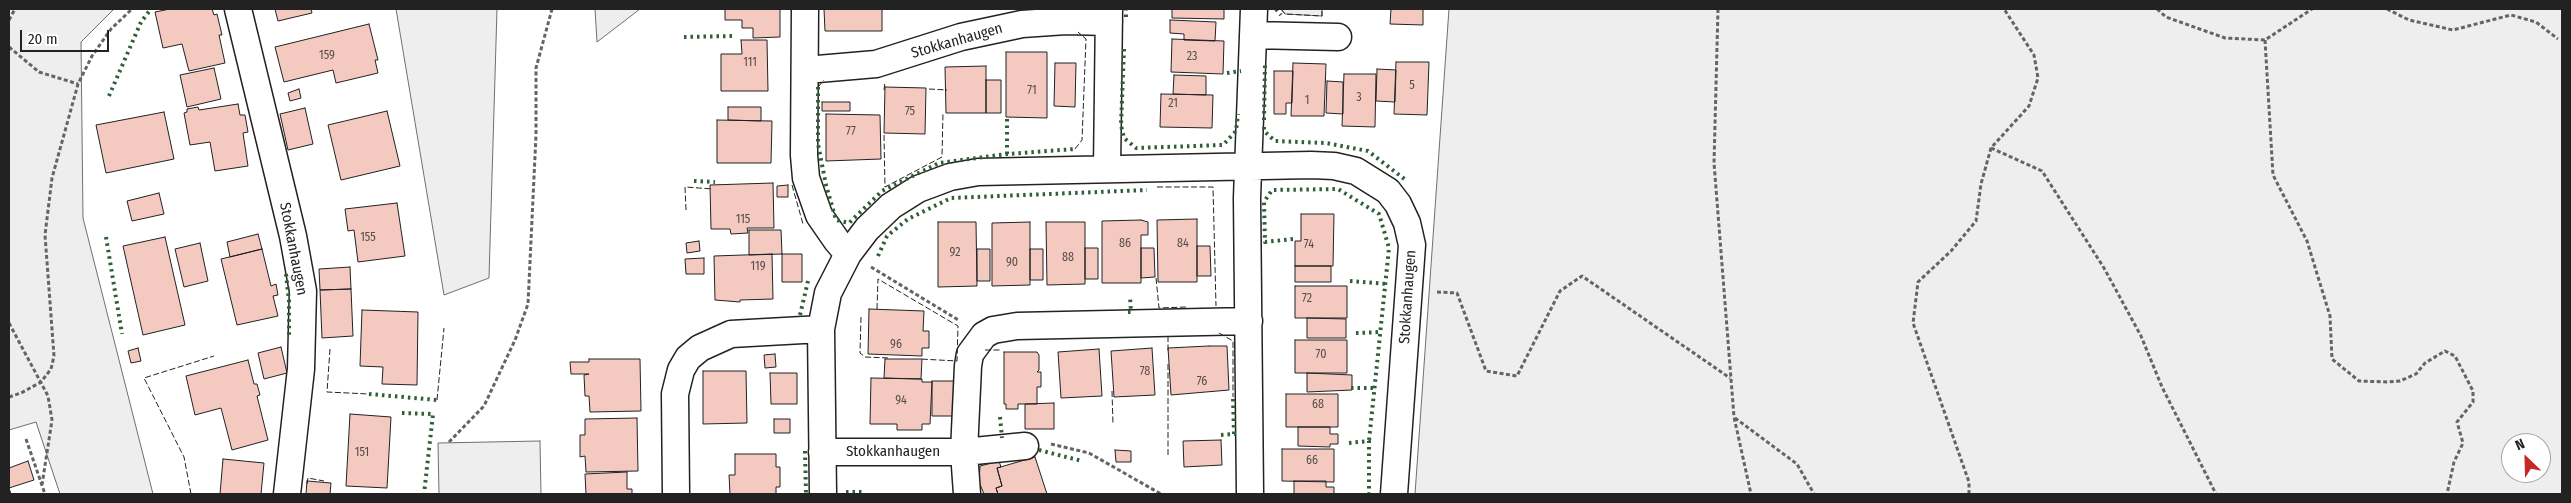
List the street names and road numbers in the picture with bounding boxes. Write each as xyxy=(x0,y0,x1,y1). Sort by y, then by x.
street label: Stokkanhaugen xyxy=(909,19,1005,63)
street label: Stokkanhaugen xyxy=(275,201,311,297)
street label: Stokkanhaugen xyxy=(1396,249,1420,345)
street label: Stokkanhaugen xyxy=(846,443,940,461)

